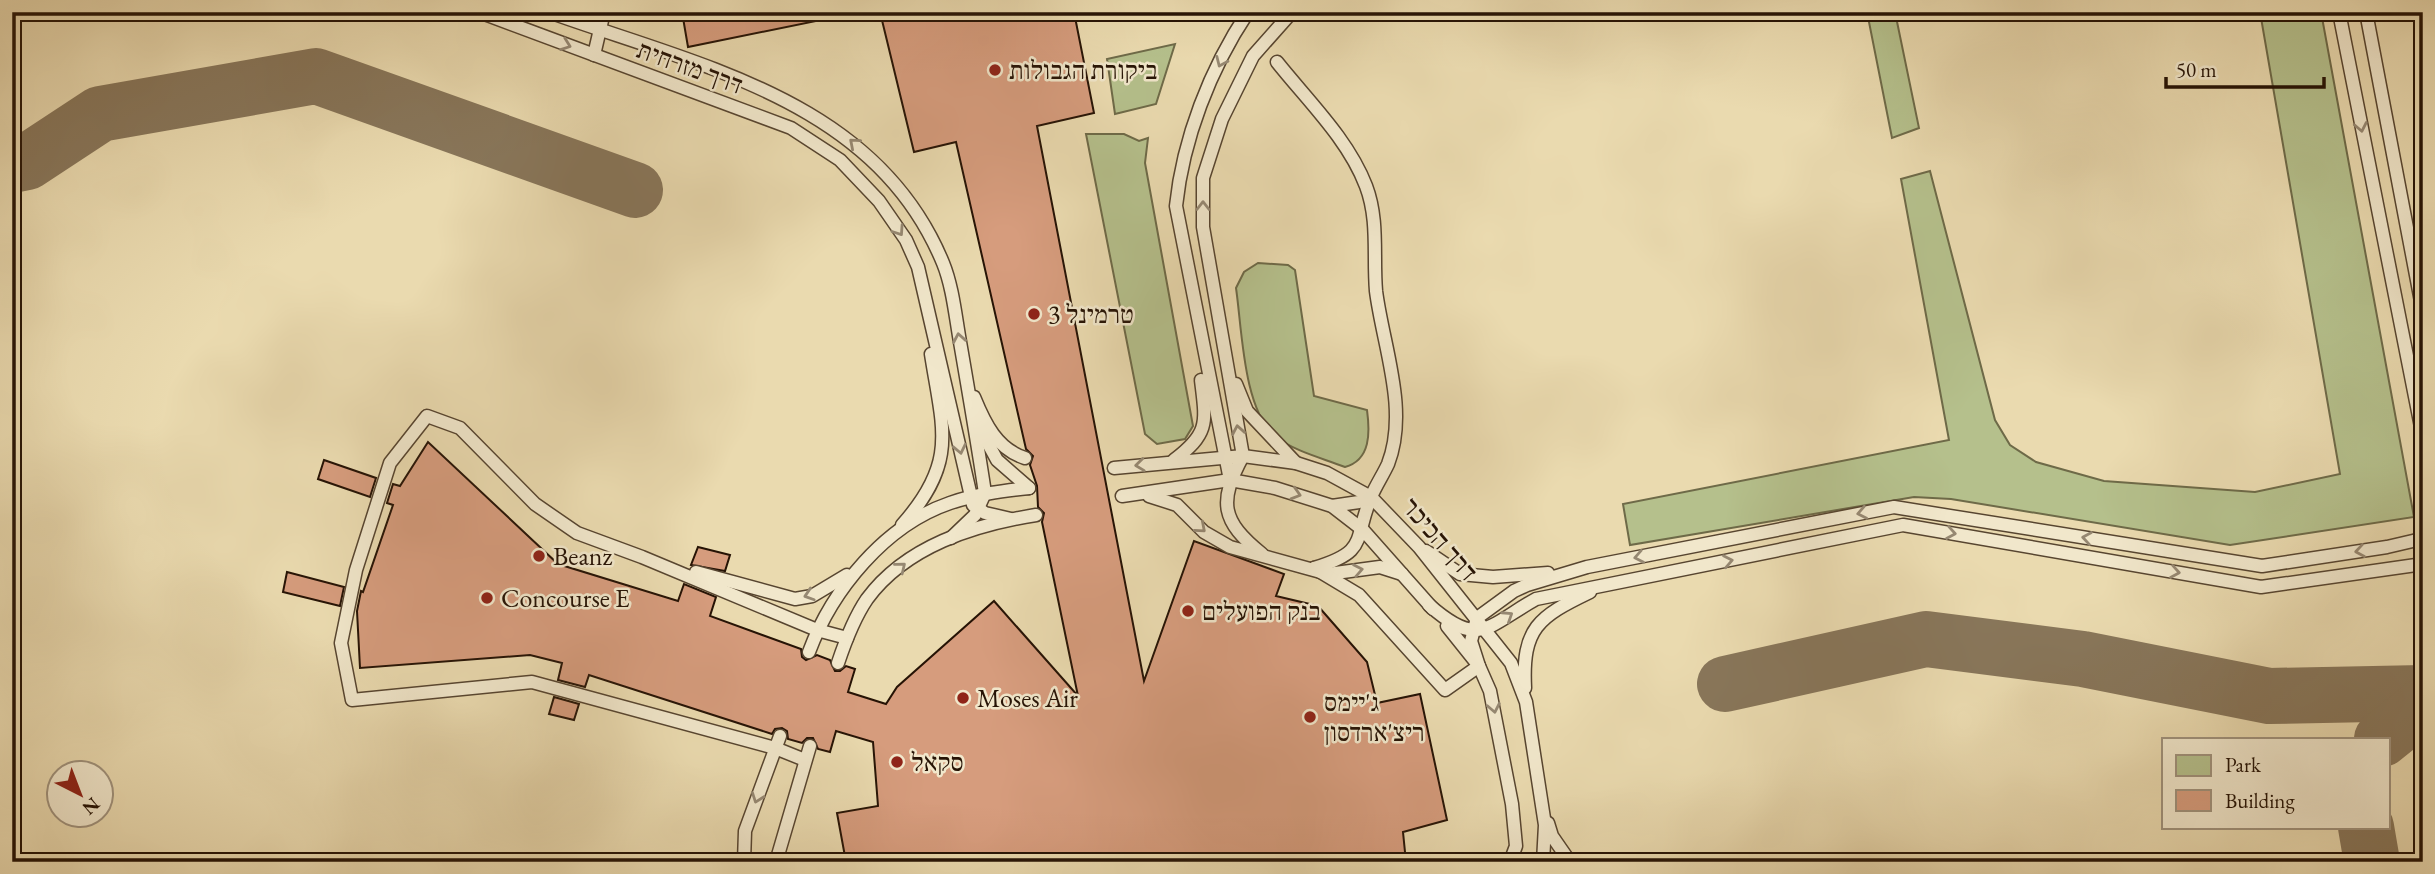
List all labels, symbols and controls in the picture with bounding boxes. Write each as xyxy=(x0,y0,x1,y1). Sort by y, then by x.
street label: דרך מזרחית xyxy=(632,32,748,102)
one-way arrow xyxy=(559,36,571,50)
scale bar xyxy=(2166,46,2323,90)
place label: ביקורת הגבולות xyxy=(1009,53,1158,87)
one-way arrow xyxy=(1215,55,1229,67)
text: 50 m xyxy=(2176,56,2217,83)
marker: ביקורת הגבולות xyxy=(987,62,1003,78)
one-way arrow xyxy=(2353,121,2368,133)
one-way arrow xyxy=(849,139,862,151)
one-way arrow xyxy=(1195,200,1211,210)
one-way arrow xyxy=(891,223,904,236)
place label: טרמינל 3 xyxy=(1048,297,1134,331)
marker: טרמינל 3 xyxy=(1026,306,1042,322)
one-way arrow xyxy=(952,332,967,344)
one-way arrow xyxy=(1231,424,1246,436)
one-way arrow xyxy=(952,443,966,455)
one-way arrow xyxy=(1134,457,1146,472)
one-way arrow xyxy=(1290,486,1302,501)
street label: דרך הכיכר xyxy=(1394,490,1486,588)
one-way arrow xyxy=(1856,504,1868,519)
one-way arrow xyxy=(1193,519,1206,532)
one-way arrow xyxy=(1945,525,1957,540)
one-way arrow xyxy=(2081,531,2093,546)
place label: Beanz xyxy=(553,539,613,573)
one-way arrow xyxy=(2354,544,2366,559)
marker: Beanz xyxy=(531,548,547,564)
one-way arrow xyxy=(1633,549,1645,564)
one-way arrow xyxy=(1722,554,1734,569)
one-way arrow xyxy=(894,563,906,576)
one-way arrow xyxy=(1352,563,1364,578)
one-way arrow xyxy=(2169,564,2181,579)
place label: Concourse E xyxy=(501,581,630,615)
one-way arrow xyxy=(803,587,815,601)
marker: Concourse E xyxy=(479,590,495,606)
place label: בנק הפועלים xyxy=(1202,594,1321,628)
marker: בנק הפועלים xyxy=(1180,603,1196,619)
one-way arrow xyxy=(1501,611,1514,624)
place label: Moses Air xyxy=(977,681,1078,715)
place label: ג'יימס ריצ'ארדסון xyxy=(1324,685,1425,749)
marker: Moses Air xyxy=(955,690,971,706)
one-way arrow xyxy=(1485,702,1500,714)
marker: ג'יימס ריצ'ארדסון xyxy=(1302,709,1318,725)
legend xyxy=(2162,738,2390,828)
place label: סקאל xyxy=(911,745,964,779)
text: Park xyxy=(2225,751,2262,778)
marker: סקאל xyxy=(889,754,905,770)
north arrow xyxy=(46,758,116,828)
text: Building xyxy=(2225,787,2295,814)
text: N xyxy=(76,792,105,821)
one-way arrow xyxy=(751,792,765,804)

